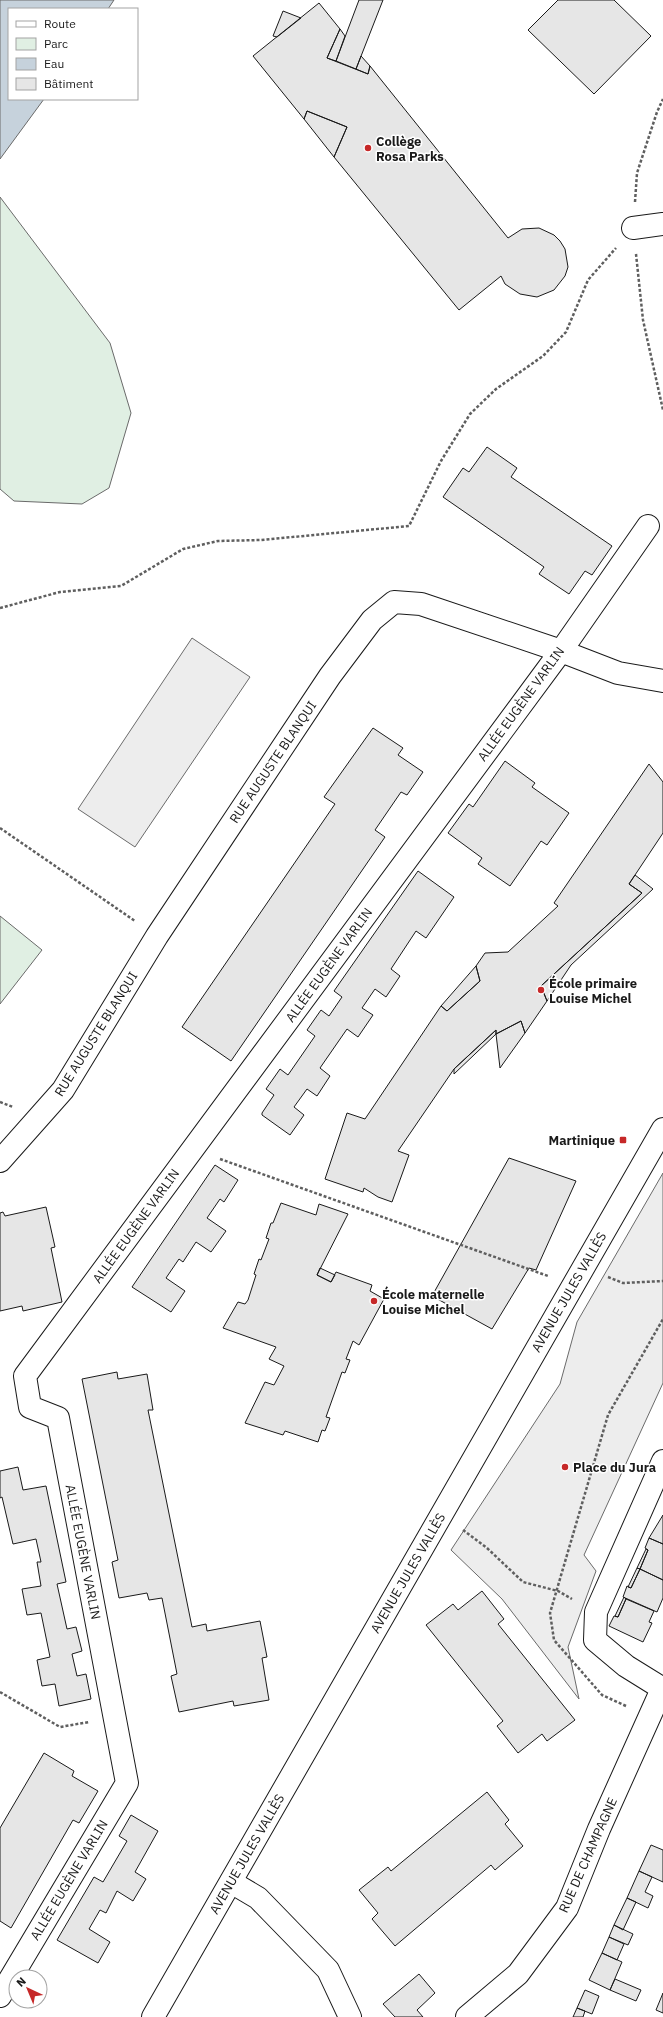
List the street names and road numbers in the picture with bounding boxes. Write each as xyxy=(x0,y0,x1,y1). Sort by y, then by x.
street label: ALLÉE EUGÈNE VARLIN xyxy=(474,643,568,765)
street label: RUE AUGUSTE BLANQUI xyxy=(226,698,320,826)
street label: ALLÉE EUGÈNE VARLIN xyxy=(282,904,376,1026)
street label: RUE AUGUSTE BLANQUI xyxy=(51,968,141,1100)
street label: ALLÉE EUGÈNE VARLIN xyxy=(89,1165,183,1287)
street label: AVENUE JULES VALLÈS xyxy=(528,1229,610,1355)
street label: ALLÉE EUGÈNE VARLIN xyxy=(62,1483,104,1621)
street label: AVENUE JULES VALLÈS xyxy=(367,1510,449,1636)
street label: AVENUE JULES VALLÈS xyxy=(206,1791,288,1917)
street label: RUE DE CHAMPAGNE xyxy=(555,1795,621,1915)
street label: ALLÉE EUGÈNE VARLIN xyxy=(26,1817,112,1943)

